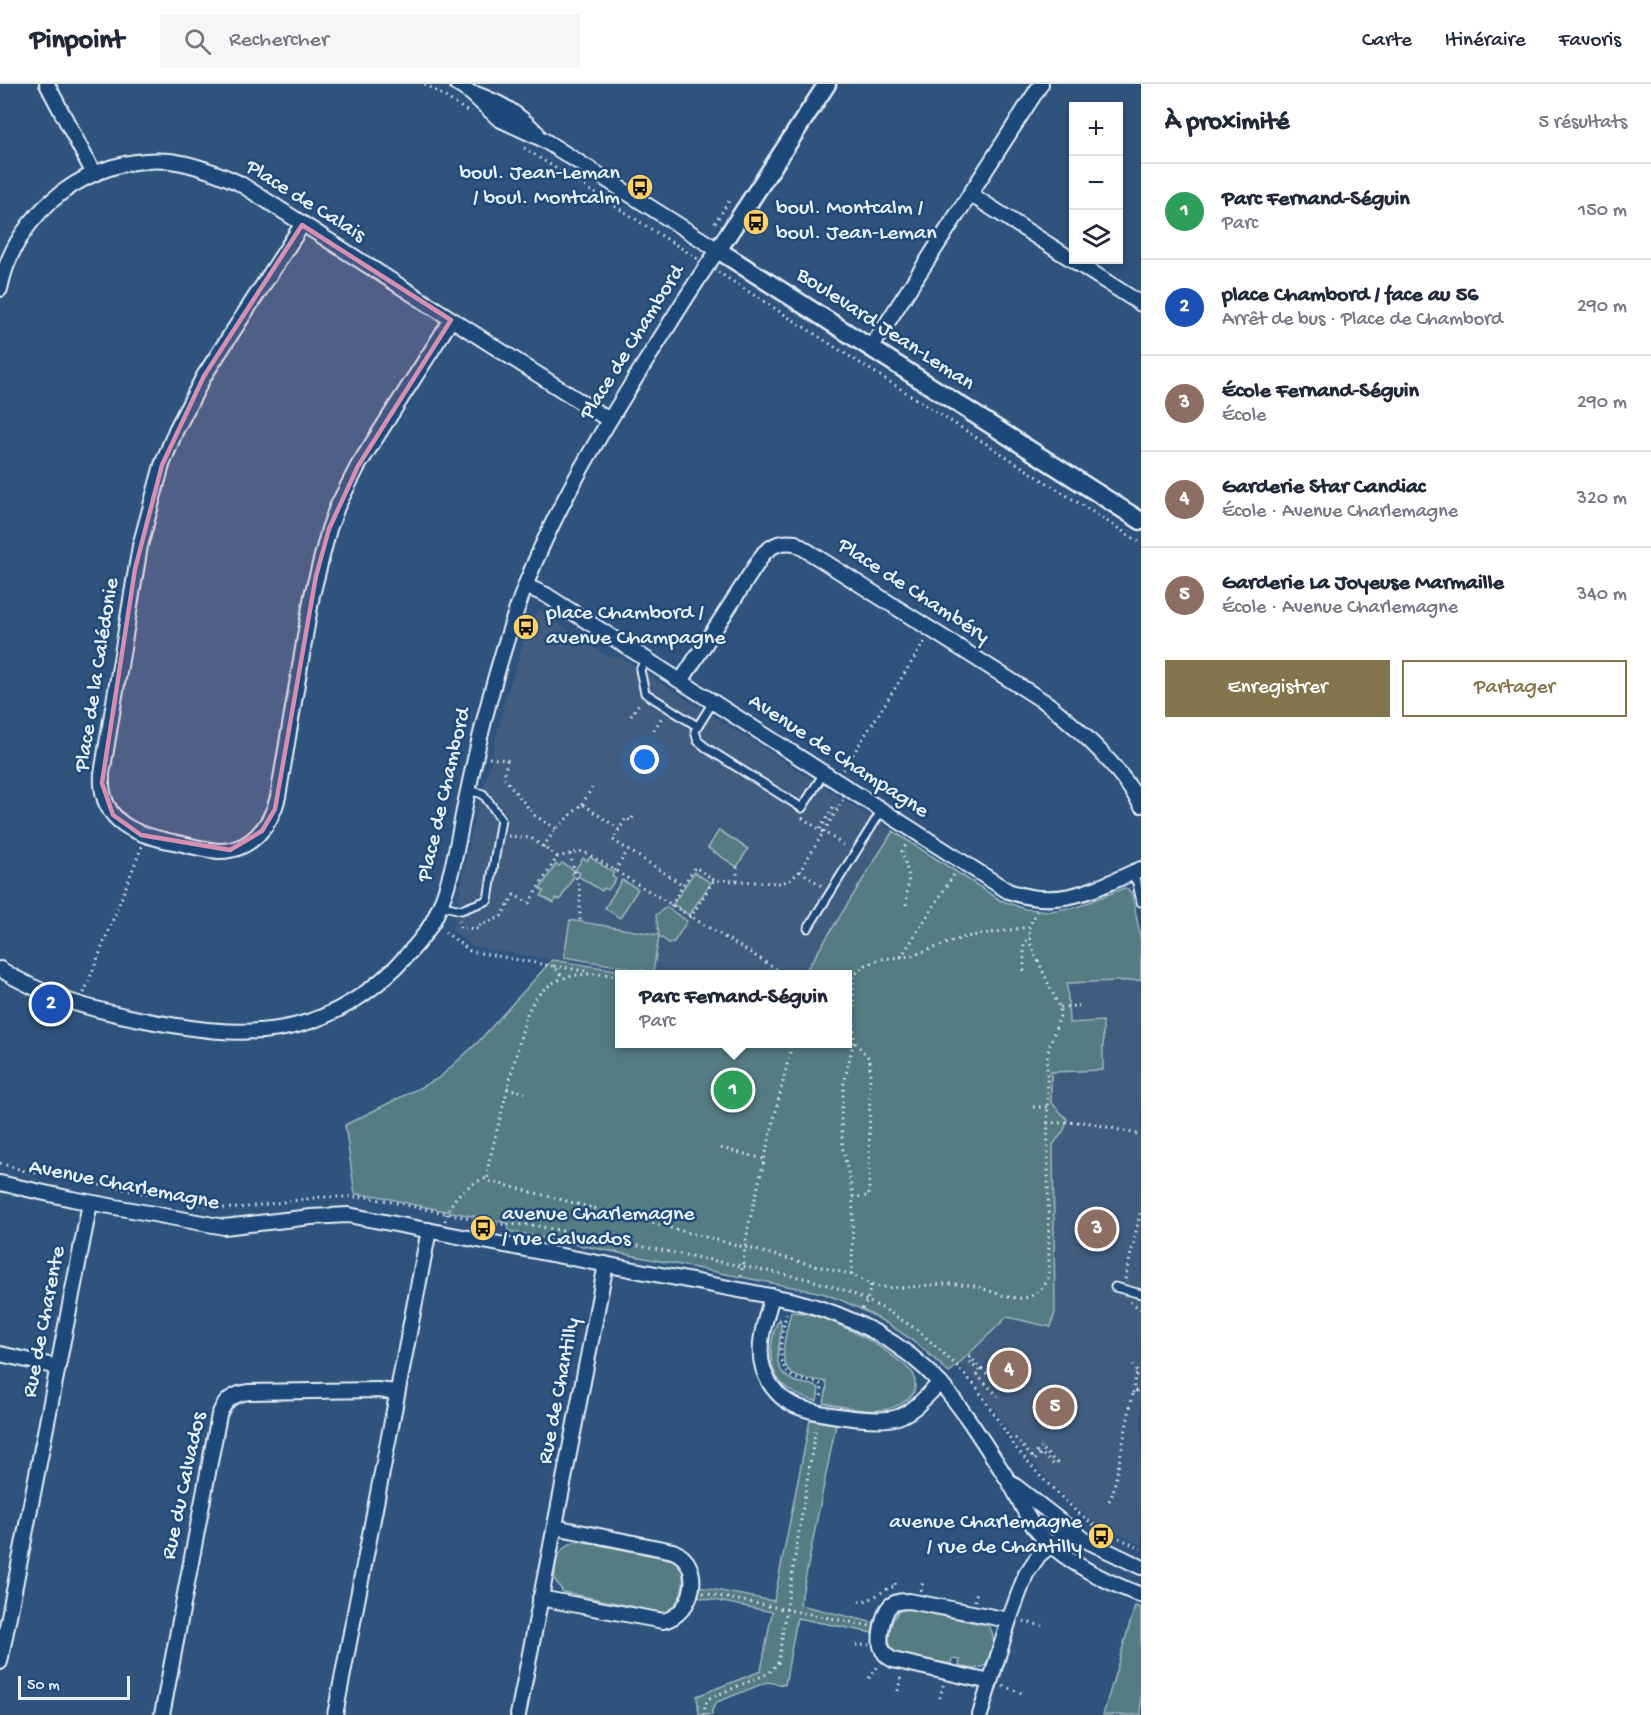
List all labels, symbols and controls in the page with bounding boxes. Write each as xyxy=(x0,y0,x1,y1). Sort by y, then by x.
search box xyxy=(160,14,580,68)
text: Pinpoint xyxy=(30,25,124,58)
icon: search xyxy=(181,25,214,58)
text: Rechercher xyxy=(229,28,329,54)
text: Carte xyxy=(1362,29,1412,54)
text: Itinéraire xyxy=(1445,29,1526,54)
text: Favoris xyxy=(1559,29,1621,54)
map controls xyxy=(1069,102,1123,264)
button: + xyxy=(1069,102,1123,156)
text: À proximité xyxy=(1165,108,1289,139)
text: 5 résultats xyxy=(1538,112,1627,135)
street label: Place de Calais xyxy=(239,154,371,250)
button: − xyxy=(1069,156,1123,210)
place label: boul. Jean-Leman / boul. Montcalm xyxy=(459,161,621,212)
bus stop icon: boul. Jean-Leman / boul. Montcalm xyxy=(625,172,655,202)
text: Parc Fernand-Séguin xyxy=(1222,187,1410,213)
place label: boul. Montcalm / boul. Jean-Leman xyxy=(776,196,937,247)
text: 1 xyxy=(1180,200,1189,223)
text: 150 m xyxy=(1578,200,1627,223)
bus stop icon: boul. Montcalm / boul. Jean-Leman xyxy=(741,207,771,237)
button: layers xyxy=(1069,210,1123,264)
text: Parc xyxy=(1222,213,1258,236)
street label: Place de Chambord xyxy=(574,259,692,426)
street label: Boulevard Jean-Leman xyxy=(790,262,979,398)
text: place Chambord / face au 56 xyxy=(1222,283,1478,309)
text: 2 xyxy=(1180,296,1189,319)
text: 290 m xyxy=(1577,296,1627,319)
text: Arrêt de bus · Place de Chambord xyxy=(1222,309,1503,332)
text: École Fernand-Séguin xyxy=(1222,379,1419,405)
text: 3 xyxy=(1179,392,1190,415)
text: 290 m xyxy=(1577,392,1627,415)
text: École xyxy=(1222,405,1266,428)
text: Garderie Star Candiac xyxy=(1222,475,1426,501)
text: 4 xyxy=(1180,488,1189,511)
text: 320 m xyxy=(1577,488,1627,511)
text: École · Avenue Charlemagne xyxy=(1222,501,1458,524)
street label: Place de Chambéry xyxy=(831,533,994,651)
text: Garderie La Joyeuse Marmaille xyxy=(1222,571,1504,597)
street label: Place de la Calédonie xyxy=(70,575,126,775)
text: 5 xyxy=(1179,584,1190,607)
text: 340 m xyxy=(1577,584,1627,607)
text: École · Avenue Charlemagne xyxy=(1222,597,1458,620)
place label: place Chambord / avenue Champagne xyxy=(545,601,726,652)
bus stop icon: place Chambord / avenue Champagne xyxy=(511,612,541,642)
button: Enregistrer xyxy=(1165,660,1390,717)
button: Partager xyxy=(1402,660,1627,717)
street label: Avenue de Champagne xyxy=(743,689,934,825)
street label: Place de Chambord xyxy=(412,703,478,886)
your location xyxy=(630,745,659,774)
popup xyxy=(615,970,852,1048)
pin: 2 xyxy=(32,982,70,1026)
text: Parc Fernand-Séguin xyxy=(640,985,827,1011)
text: Parc xyxy=(640,1011,676,1034)
pin: 1 xyxy=(714,1068,752,1112)
street label: Avenue Charlemagne xyxy=(27,1155,222,1217)
place label: avenue Charlemagne / rue Calvados xyxy=(502,1202,695,1253)
pin: 3 xyxy=(1078,1206,1116,1252)
bus stop icon: avenue Charlemagne / rue Calvados xyxy=(468,1213,498,1243)
street label: Rue de Charente xyxy=(18,1243,73,1400)
street label: Rue de Chantilly xyxy=(533,1315,587,1466)
pin: 4 xyxy=(990,1348,1028,1392)
pin: 5 xyxy=(1036,1384,1074,1430)
street label: Rue du Calvados xyxy=(157,1409,214,1562)
place label: avenue Charlemagne / rue de Chantilly xyxy=(889,1510,1083,1561)
bus stop icon: avenue Charlemagne / rue de Chantilly xyxy=(1086,1521,1116,1551)
scale bar xyxy=(18,1673,130,1700)
text: 50 m xyxy=(27,1677,60,1696)

